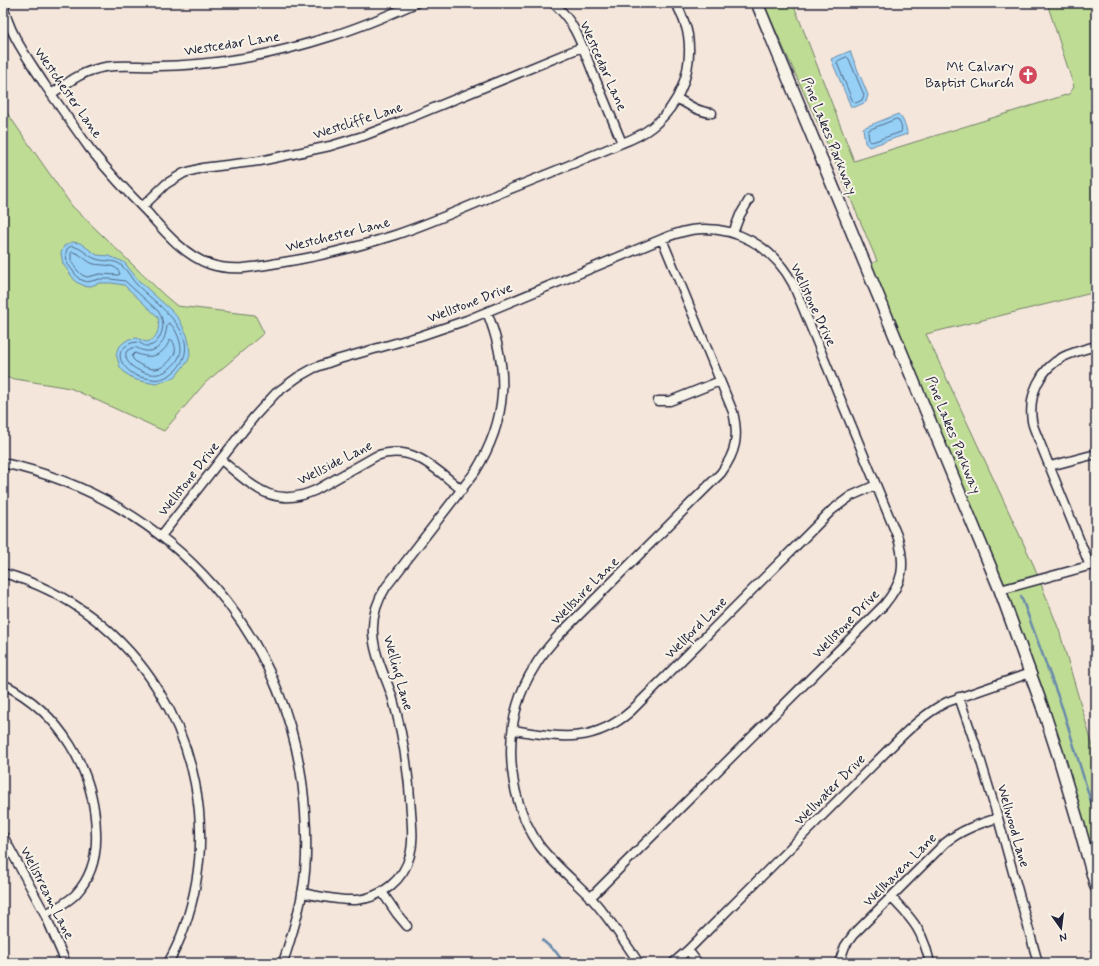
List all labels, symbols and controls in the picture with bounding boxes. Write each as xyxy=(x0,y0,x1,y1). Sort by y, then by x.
street label: Westcedar Lane xyxy=(575,18,631,114)
street label: Westcedar Lane xyxy=(183,28,281,60)
street label: Westchester Lane xyxy=(30,44,106,142)
place label: Mt Calvary Baptist Church xyxy=(925,58,1014,92)
church icon: Mt Calvary Baptist Church xyxy=(1017,64,1039,86)
street label: Pine Lakes Parkway xyxy=(797,75,861,197)
street label: Westcliffe Lane xyxy=(311,98,405,144)
street label: Westchester Lane xyxy=(284,213,393,257)
street label: Wellstone Drive xyxy=(786,261,840,349)
street label: Wellstone Drive xyxy=(425,279,515,327)
street label: Pine Lakes Parkway xyxy=(921,374,985,496)
street label: Wellside Lane xyxy=(295,436,375,490)
street label: Wellstone Drive xyxy=(154,438,224,520)
street label: Wellshire Lane xyxy=(547,553,623,629)
street label: Wellstone Drive xyxy=(808,585,884,662)
street label: Wellford Lane xyxy=(661,593,732,664)
street label: Welling Lane xyxy=(377,634,417,713)
street label: Wellwater Drive xyxy=(790,750,870,830)
street label: Wellwood Lane xyxy=(993,782,1033,870)
street label: Wellhaven Lane xyxy=(859,829,941,911)
street label: Wellstream Lane xyxy=(16,844,78,943)
north arrow xyxy=(1041,908,1081,948)
text: N xyxy=(1058,929,1068,944)

